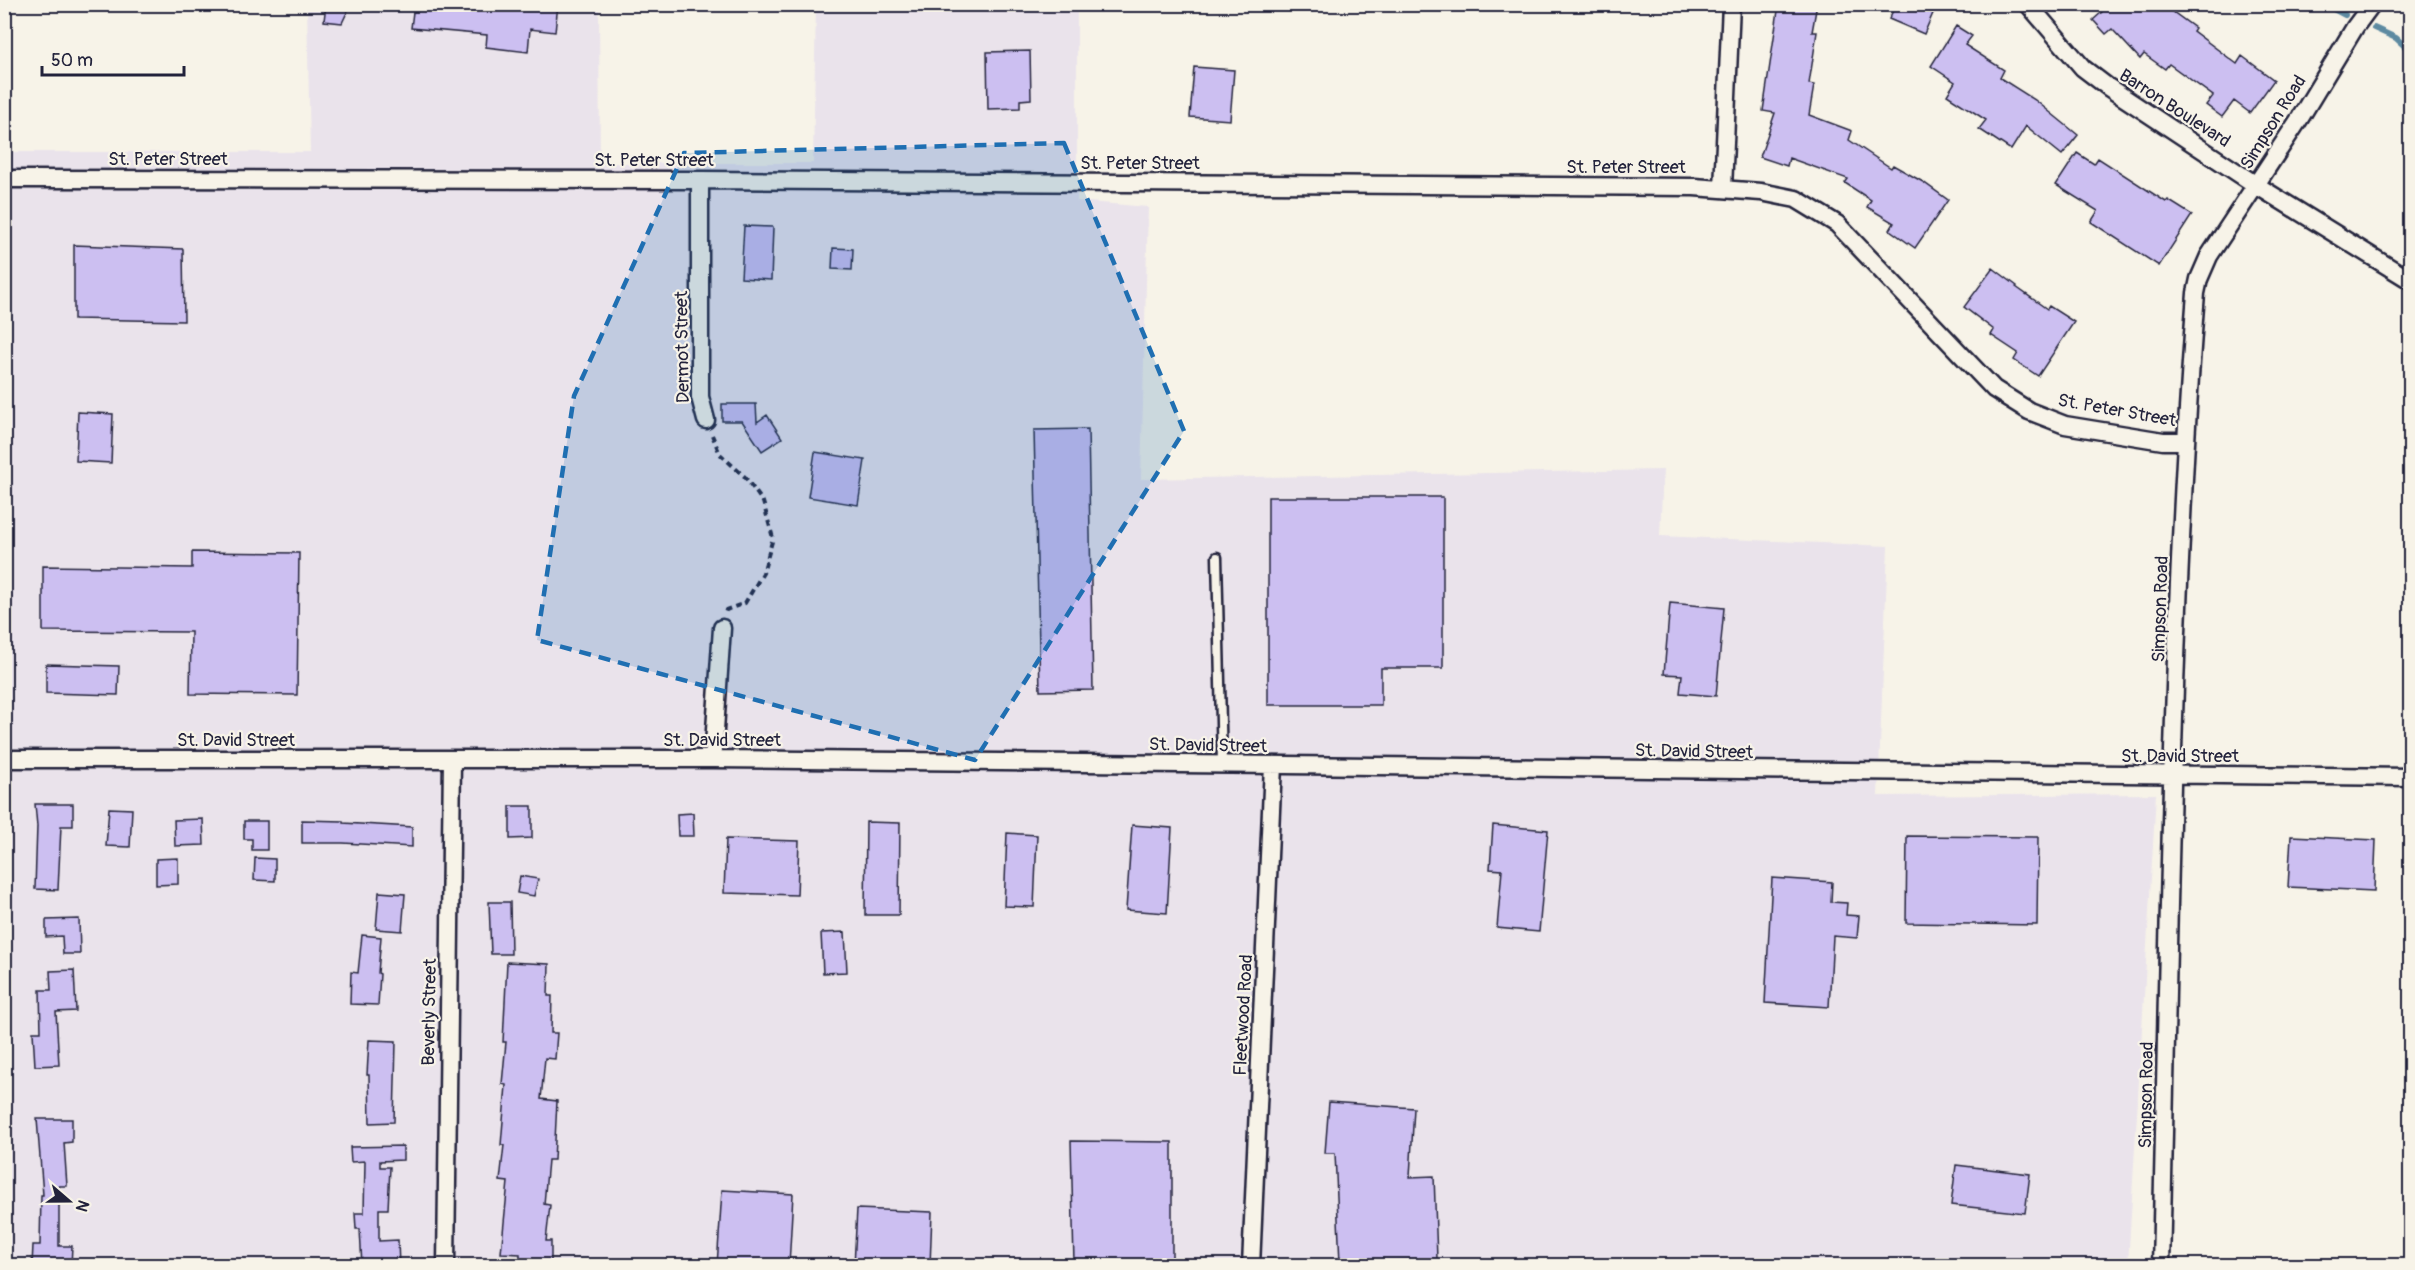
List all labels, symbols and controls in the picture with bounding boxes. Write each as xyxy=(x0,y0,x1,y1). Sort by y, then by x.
scale bar xyxy=(42,39,184,77)
text: 50 m xyxy=(51,49,93,72)
street label: Barron Boulevard xyxy=(2115,64,2235,153)
street label: Simpson Road xyxy=(2235,71,2311,174)
street label: St. Peter Street xyxy=(108,148,229,171)
street label: St. Peter Street xyxy=(594,149,715,172)
street label: St. Peter Street xyxy=(1080,152,1201,175)
street label: St. Peter Street xyxy=(1566,156,1687,179)
street label: Dermot Street xyxy=(670,290,695,403)
street label: St. Peter Street xyxy=(2056,389,2179,432)
street label: Simpson Road xyxy=(2147,555,2174,663)
street label: St. David Street xyxy=(177,729,296,752)
street label: St. David Street xyxy=(663,729,782,752)
street label: St. David Street xyxy=(1149,733,1268,758)
street label: St. David Street xyxy=(1635,739,1754,764)
street label: St. David Street xyxy=(2121,745,2240,768)
street label: Fleetwood Road xyxy=(1229,954,1258,1076)
street label: Beverly Street xyxy=(417,957,442,1066)
street label: Simpson Road xyxy=(2134,1041,2159,1149)
north arrow xyxy=(39,1171,99,1231)
text: N xyxy=(71,1197,93,1214)

